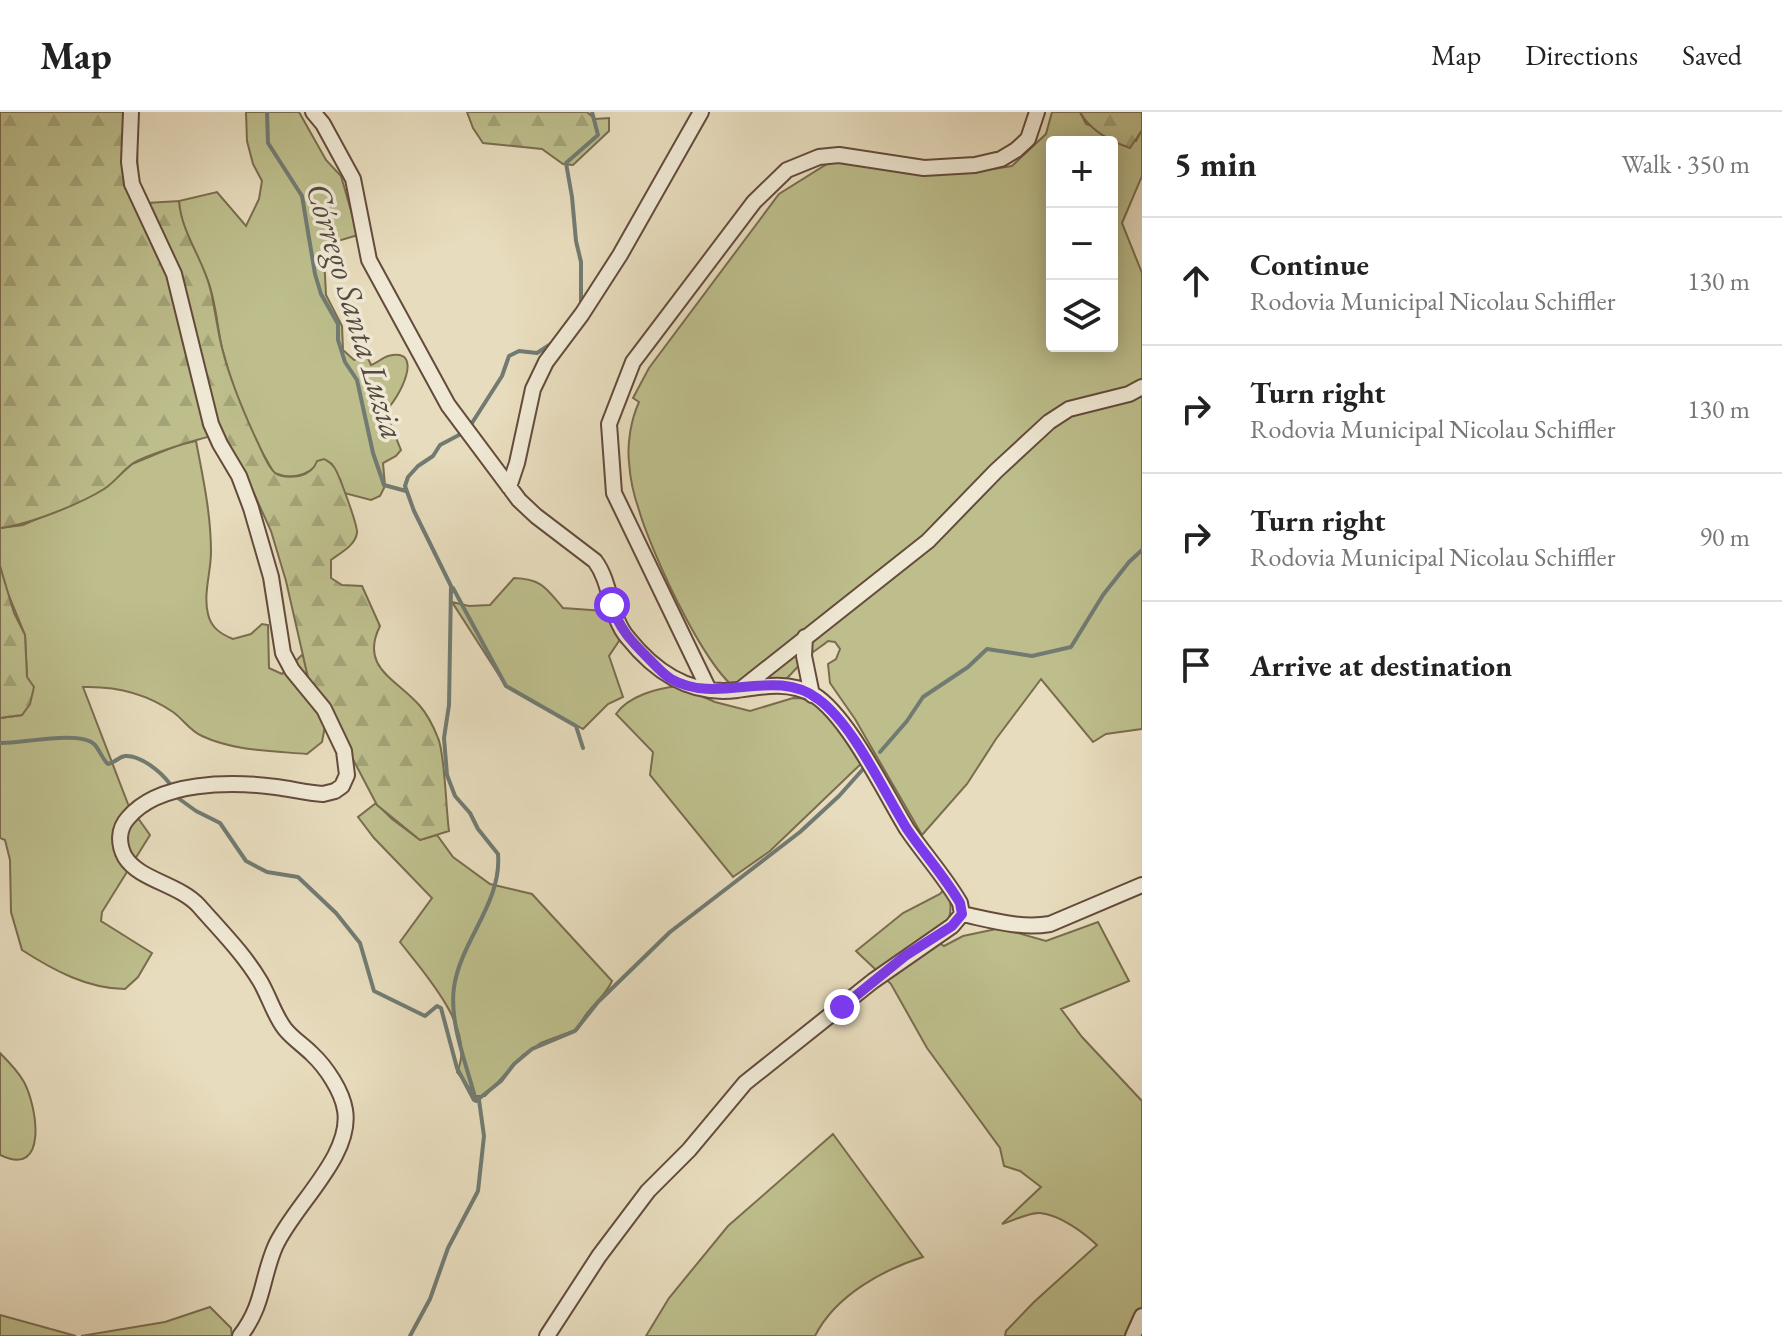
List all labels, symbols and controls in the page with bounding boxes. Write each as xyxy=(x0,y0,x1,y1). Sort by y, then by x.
text: Map xyxy=(40,31,112,80)
text: Map xyxy=(1431,37,1481,73)
text: Directions xyxy=(1525,37,1638,73)
text: Saved xyxy=(1682,37,1742,73)
map controls xyxy=(1046,136,1118,352)
button: + xyxy=(1046,136,1118,208)
text: 5 min xyxy=(1174,142,1257,186)
text: Walk · 350 m xyxy=(1622,147,1750,181)
water label: Córrego Santa Luzia xyxy=(296,177,416,445)
button: − xyxy=(1046,208,1118,280)
text: Continue xyxy=(1250,245,1369,284)
icon: ahead xyxy=(1174,259,1218,303)
text: 130 m xyxy=(1687,264,1750,298)
button: layers xyxy=(1046,280,1118,352)
text: Rodovia Municipal Nicolau Schiffler xyxy=(1250,284,1615,318)
text: Turn right xyxy=(1250,373,1386,412)
icon: right xyxy=(1174,387,1218,431)
text: 130 m xyxy=(1687,392,1750,426)
text: Rodovia Municipal Nicolau Schiffler xyxy=(1250,412,1615,446)
text: Turn right xyxy=(1250,501,1386,540)
icon: right xyxy=(1174,515,1218,559)
text: 90 m xyxy=(1700,520,1750,554)
text: Rodovia Municipal Nicolau Schiffler xyxy=(1250,540,1615,574)
route start xyxy=(594,587,630,623)
icon: arrive xyxy=(1174,643,1218,687)
text: Arrive at destination xyxy=(1250,646,1512,685)
route end xyxy=(824,989,860,1025)

